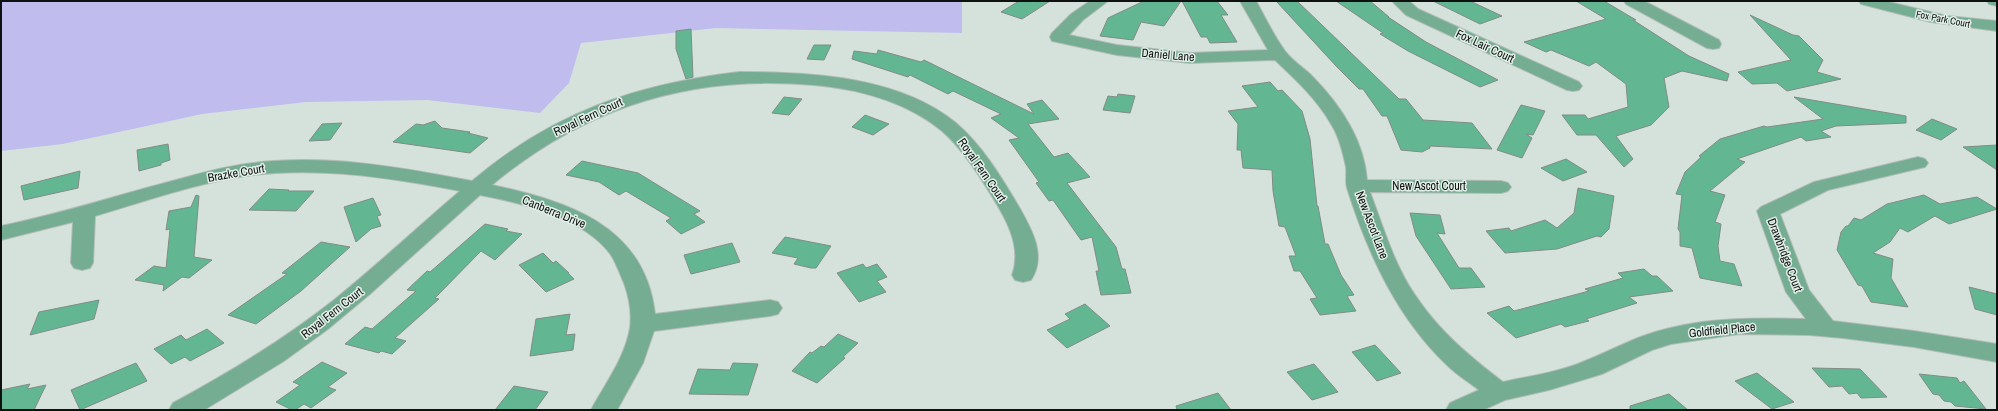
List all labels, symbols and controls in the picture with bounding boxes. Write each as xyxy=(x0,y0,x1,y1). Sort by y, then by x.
street label: Fox Park Court xyxy=(1915,7,1972,31)
street label: Fox Lair Court xyxy=(1453,26,1517,67)
street label: Daniel Lane xyxy=(1141,45,1195,65)
street label: Royal Fern Court xyxy=(551,94,625,140)
street label: Royal Fern Court xyxy=(954,135,1010,205)
street label: Brazke Court xyxy=(206,160,266,186)
street label: New Ascot Court xyxy=(1392,178,1466,194)
street label: New Ascot Lane xyxy=(1352,189,1392,261)
street label: Canberra Drive xyxy=(520,192,588,232)
street label: Drawbridge Court xyxy=(1764,216,1806,294)
street label: Royal Fern Court xyxy=(298,284,366,342)
street label: Goldfield Place xyxy=(1688,319,1756,341)

